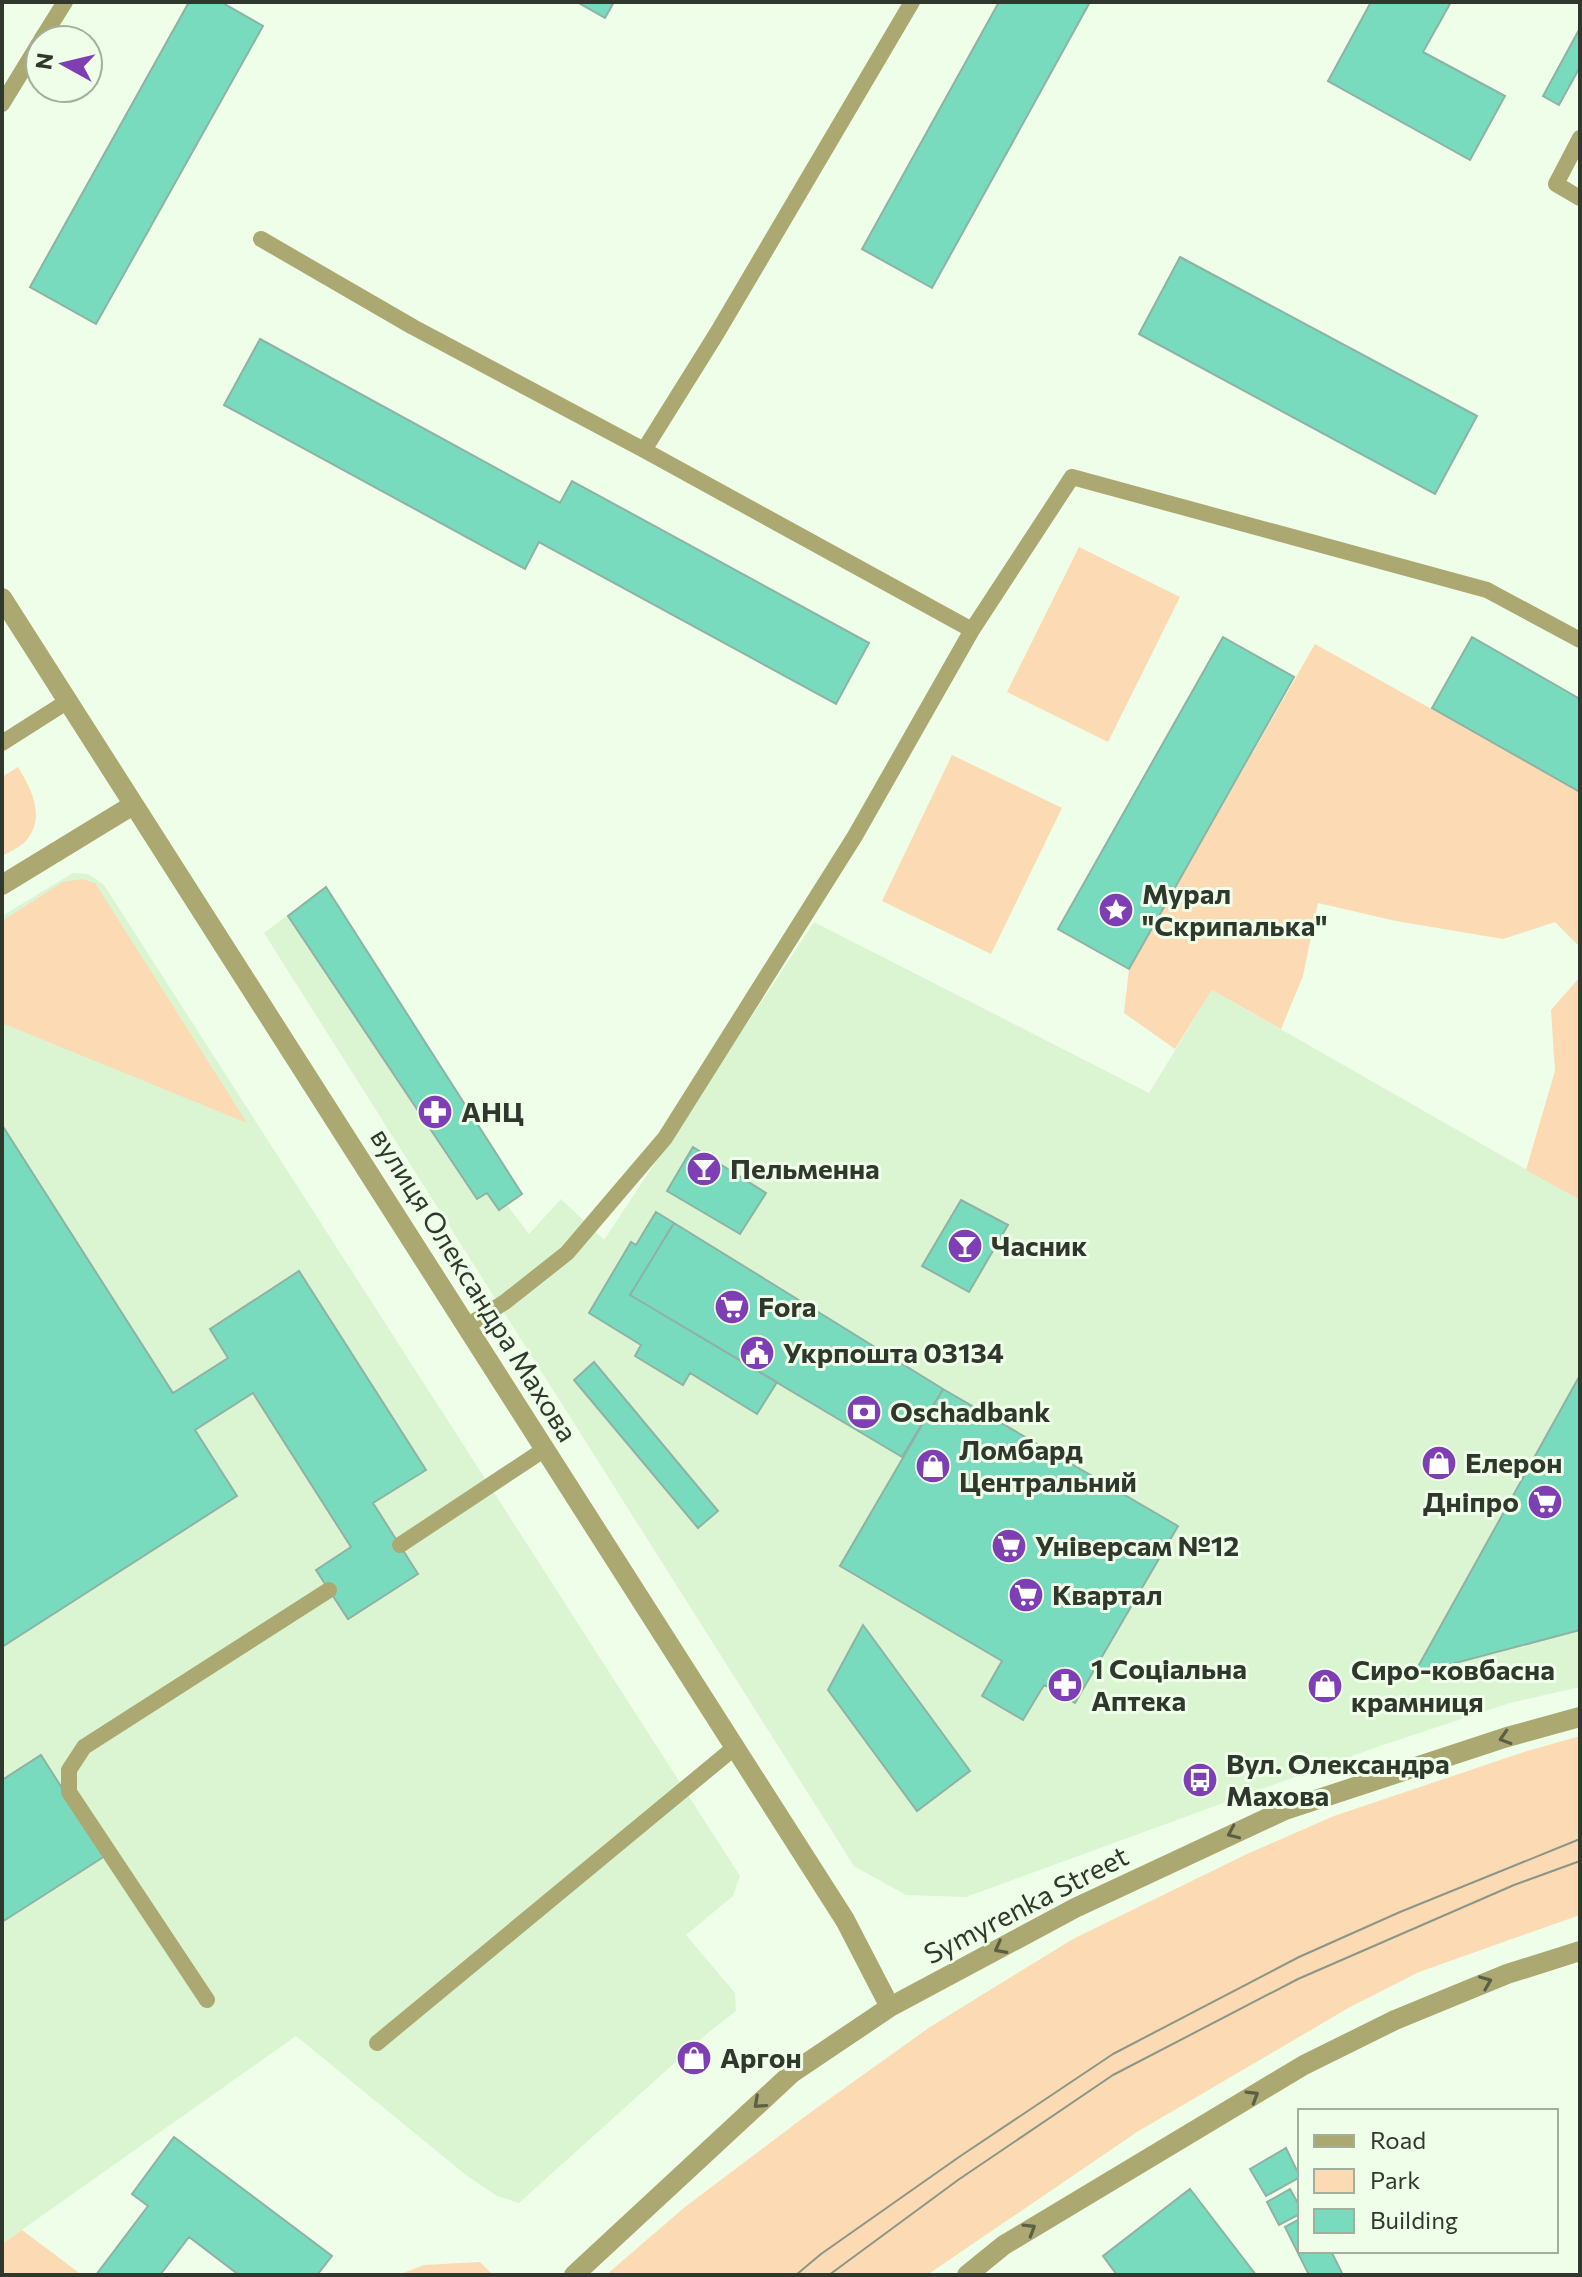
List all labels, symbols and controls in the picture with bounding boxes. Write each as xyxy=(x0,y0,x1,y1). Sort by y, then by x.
north arrow xyxy=(24,24,104,104)
text: N xyxy=(29,51,58,71)
place label: Мурал "Скрипалька" xyxy=(1142,876,1327,942)
place icon: Мурал "Скрипалька" xyxy=(1097,891,1135,929)
pharmacy icon: АНЦ xyxy=(416,1093,454,1131)
place label: АНЦ xyxy=(461,1094,524,1128)
street label: вулиця Олександра Махова xyxy=(364,1122,585,1447)
bar icon: Пельменна xyxy=(685,1150,723,1188)
place label: Пельменна xyxy=(730,1151,880,1185)
bar icon: Часник xyxy=(946,1227,984,1265)
place label: Часник xyxy=(991,1228,1087,1262)
supermarket icon: Fora xyxy=(713,1288,751,1326)
place label: Fora xyxy=(758,1289,817,1323)
public building icon: Укрпошта 03134 xyxy=(738,1334,776,1372)
place label: Укрпошта 03134 xyxy=(783,1335,1004,1369)
bank icon: Oschadbank xyxy=(845,1393,883,1431)
place label: Oschadbank xyxy=(890,1394,1050,1428)
place label: Ломбард Центральний xyxy=(959,1432,1137,1498)
shop icon: Елерон xyxy=(1420,1444,1458,1482)
place label: Елерон xyxy=(1465,1445,1563,1479)
shop icon: Ломбард Центральний xyxy=(914,1447,952,1485)
supermarket icon: Дніпро xyxy=(1526,1483,1564,1521)
place label: Дніпро xyxy=(1423,1484,1519,1518)
supermarket icon: Універсам №12 xyxy=(990,1527,1028,1565)
place label: Універсам №12 xyxy=(1035,1528,1239,1562)
supermarket icon: Квартал xyxy=(1007,1576,1045,1614)
place label: Квартал xyxy=(1052,1577,1163,1611)
place label: 1 Соціальна Аптека xyxy=(1091,1651,1247,1717)
place label: Сиро-ковбасна крамниця xyxy=(1351,1652,1555,1718)
pharmacy icon: 1 Соціальна Аптека xyxy=(1046,1666,1084,1704)
shop icon: Сиро-ковбасна крамниця xyxy=(1306,1667,1344,1705)
one-way arrow xyxy=(1498,1729,1512,1745)
place label: Вул. Олександра Махова xyxy=(1226,1746,1450,1812)
bus stop icon: Вул. Олександра Махова xyxy=(1181,1761,1219,1799)
one-way arrow xyxy=(1227,1823,1241,1839)
street label: Symyrenka Street xyxy=(918,1838,1133,1970)
one-way arrow xyxy=(994,1939,1009,1954)
one-way arrow xyxy=(1478,1976,1492,1992)
shop icon: Аргон xyxy=(675,2039,713,2077)
place label: Аргон xyxy=(720,2040,802,2074)
one-way arrow xyxy=(1244,2090,1259,2106)
one-way arrow xyxy=(754,2094,768,2109)
legend xyxy=(1298,2109,1558,2253)
text: Road xyxy=(1370,2125,1426,2154)
text: Park xyxy=(1370,2165,1420,2194)
text: Building xyxy=(1370,2205,1458,2234)
one-way arrow xyxy=(1021,2224,1036,2239)

